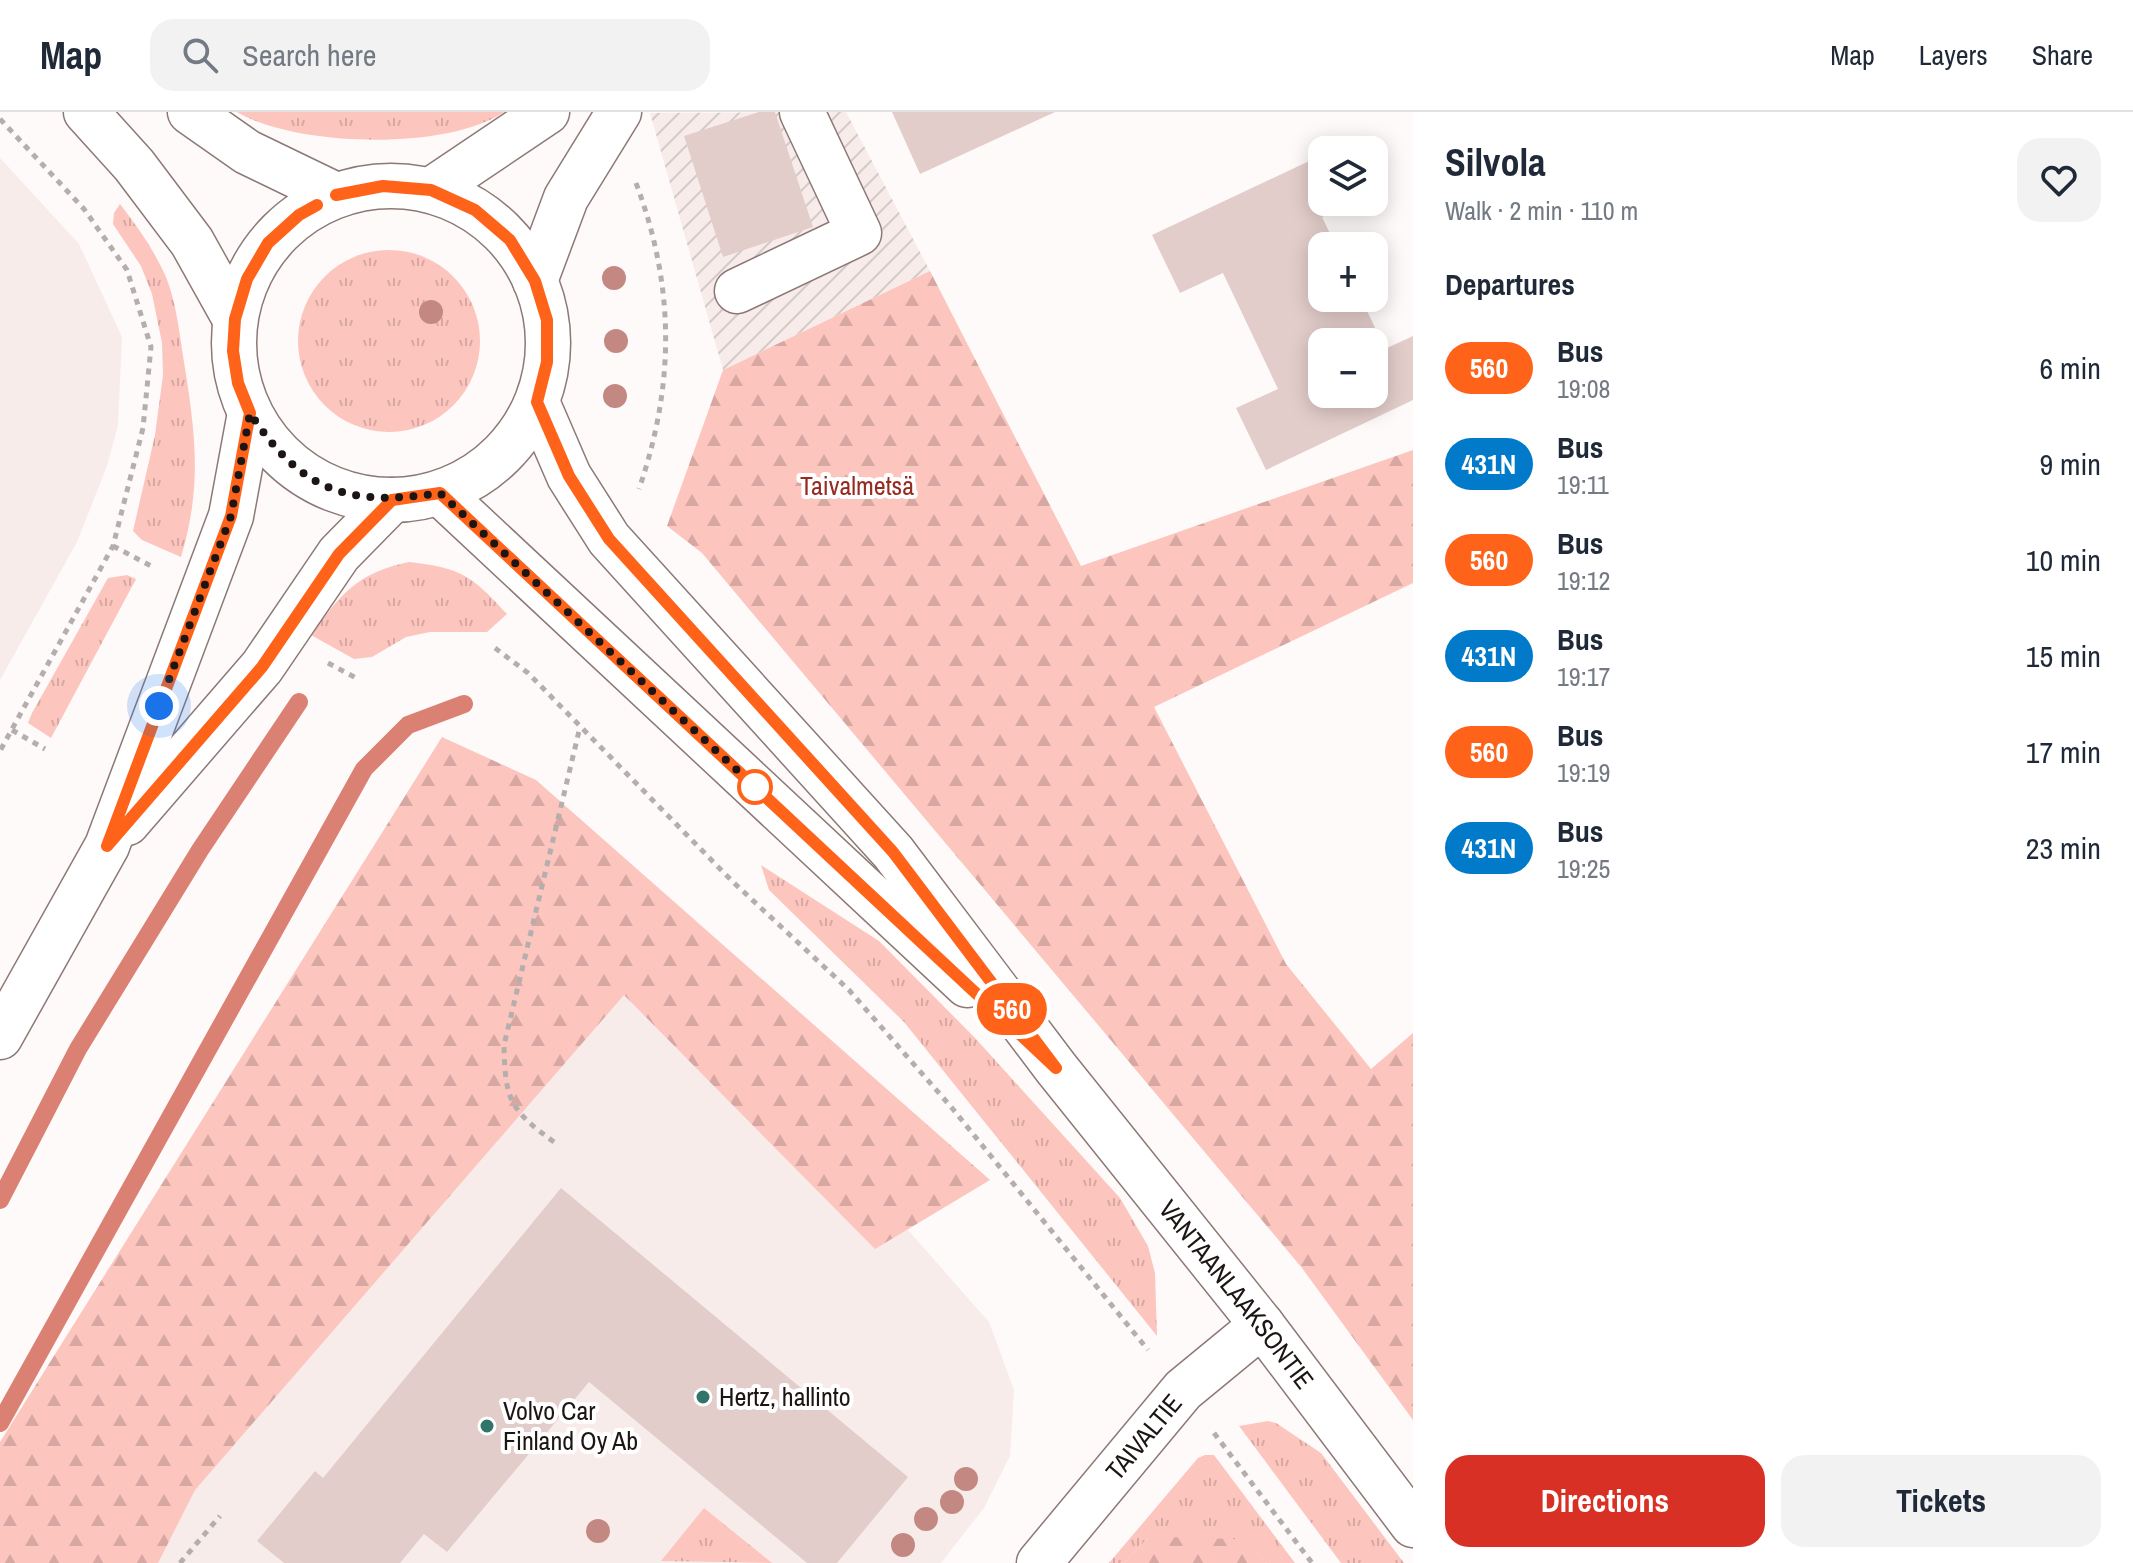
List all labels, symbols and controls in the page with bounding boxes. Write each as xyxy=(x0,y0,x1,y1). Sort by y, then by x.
search box xyxy=(150,19,710,91)
text: Map xyxy=(40,30,102,81)
icon: search xyxy=(178,33,222,77)
text: Search here xyxy=(242,35,376,75)
text: Map xyxy=(1830,36,1875,74)
text: Layers xyxy=(1919,36,1988,74)
text: Share xyxy=(2032,36,2093,74)
map controls xyxy=(1308,136,1388,408)
button: layers xyxy=(1308,136,1388,216)
text: Silvola xyxy=(1445,137,1545,188)
button: heart xyxy=(2017,138,2101,222)
text: Walk · 2 min · 110 m xyxy=(1445,193,1638,228)
button: + xyxy=(1308,232,1388,312)
text: Departures xyxy=(1445,264,1575,304)
button: − xyxy=(1308,328,1388,408)
text: Bus xyxy=(1557,331,1603,371)
text: 6 min xyxy=(2039,348,2101,388)
text: 560 xyxy=(1470,349,1508,387)
text: 19:08 xyxy=(1557,371,1610,406)
text: Bus xyxy=(1557,427,1603,467)
text: 9 min xyxy=(2039,444,2101,484)
text: 431N xyxy=(1462,445,1516,483)
text: 19:11 xyxy=(1557,467,1609,502)
park label: Taivalmetsä xyxy=(800,468,914,503)
text: Bus xyxy=(1557,523,1603,563)
text: 10 min xyxy=(2026,540,2101,580)
text: 560 xyxy=(1470,541,1508,579)
text: 19:12 xyxy=(1557,563,1610,598)
text: Bus xyxy=(1557,619,1603,659)
text: 15 min xyxy=(2026,636,2101,676)
text: 431N xyxy=(1462,637,1516,675)
text: 19:17 xyxy=(1557,659,1610,694)
your location xyxy=(139,686,179,726)
text: Bus xyxy=(1557,715,1603,755)
text: 17 min xyxy=(2026,732,2101,772)
text: 560 xyxy=(1470,733,1508,771)
text: 19:19 xyxy=(1557,755,1610,790)
unlabelled marker xyxy=(738,770,772,804)
text: Bus xyxy=(1557,811,1603,851)
text: 23 min xyxy=(2026,828,2101,868)
text: 431N xyxy=(1462,829,1516,867)
text: 19:25 xyxy=(1557,851,1610,886)
line badge: 560 xyxy=(966,983,1058,1035)
text: 560 xyxy=(993,990,1031,1028)
street label: VANTAANLAAKSONTIE xyxy=(1151,1192,1322,1396)
place label: Hertz, hallinto xyxy=(719,1379,851,1414)
street label: TAIVALTIE xyxy=(1097,1386,1190,1487)
marker: Hertz, hallinto xyxy=(694,1388,712,1406)
place label: Volvo Car Finland Oy Ab xyxy=(503,1393,638,1458)
marker: Volvo Car Finland Oy Ab xyxy=(478,1417,496,1435)
button: Directions xyxy=(1445,1455,1765,1547)
button: Tickets xyxy=(1781,1455,2101,1547)

